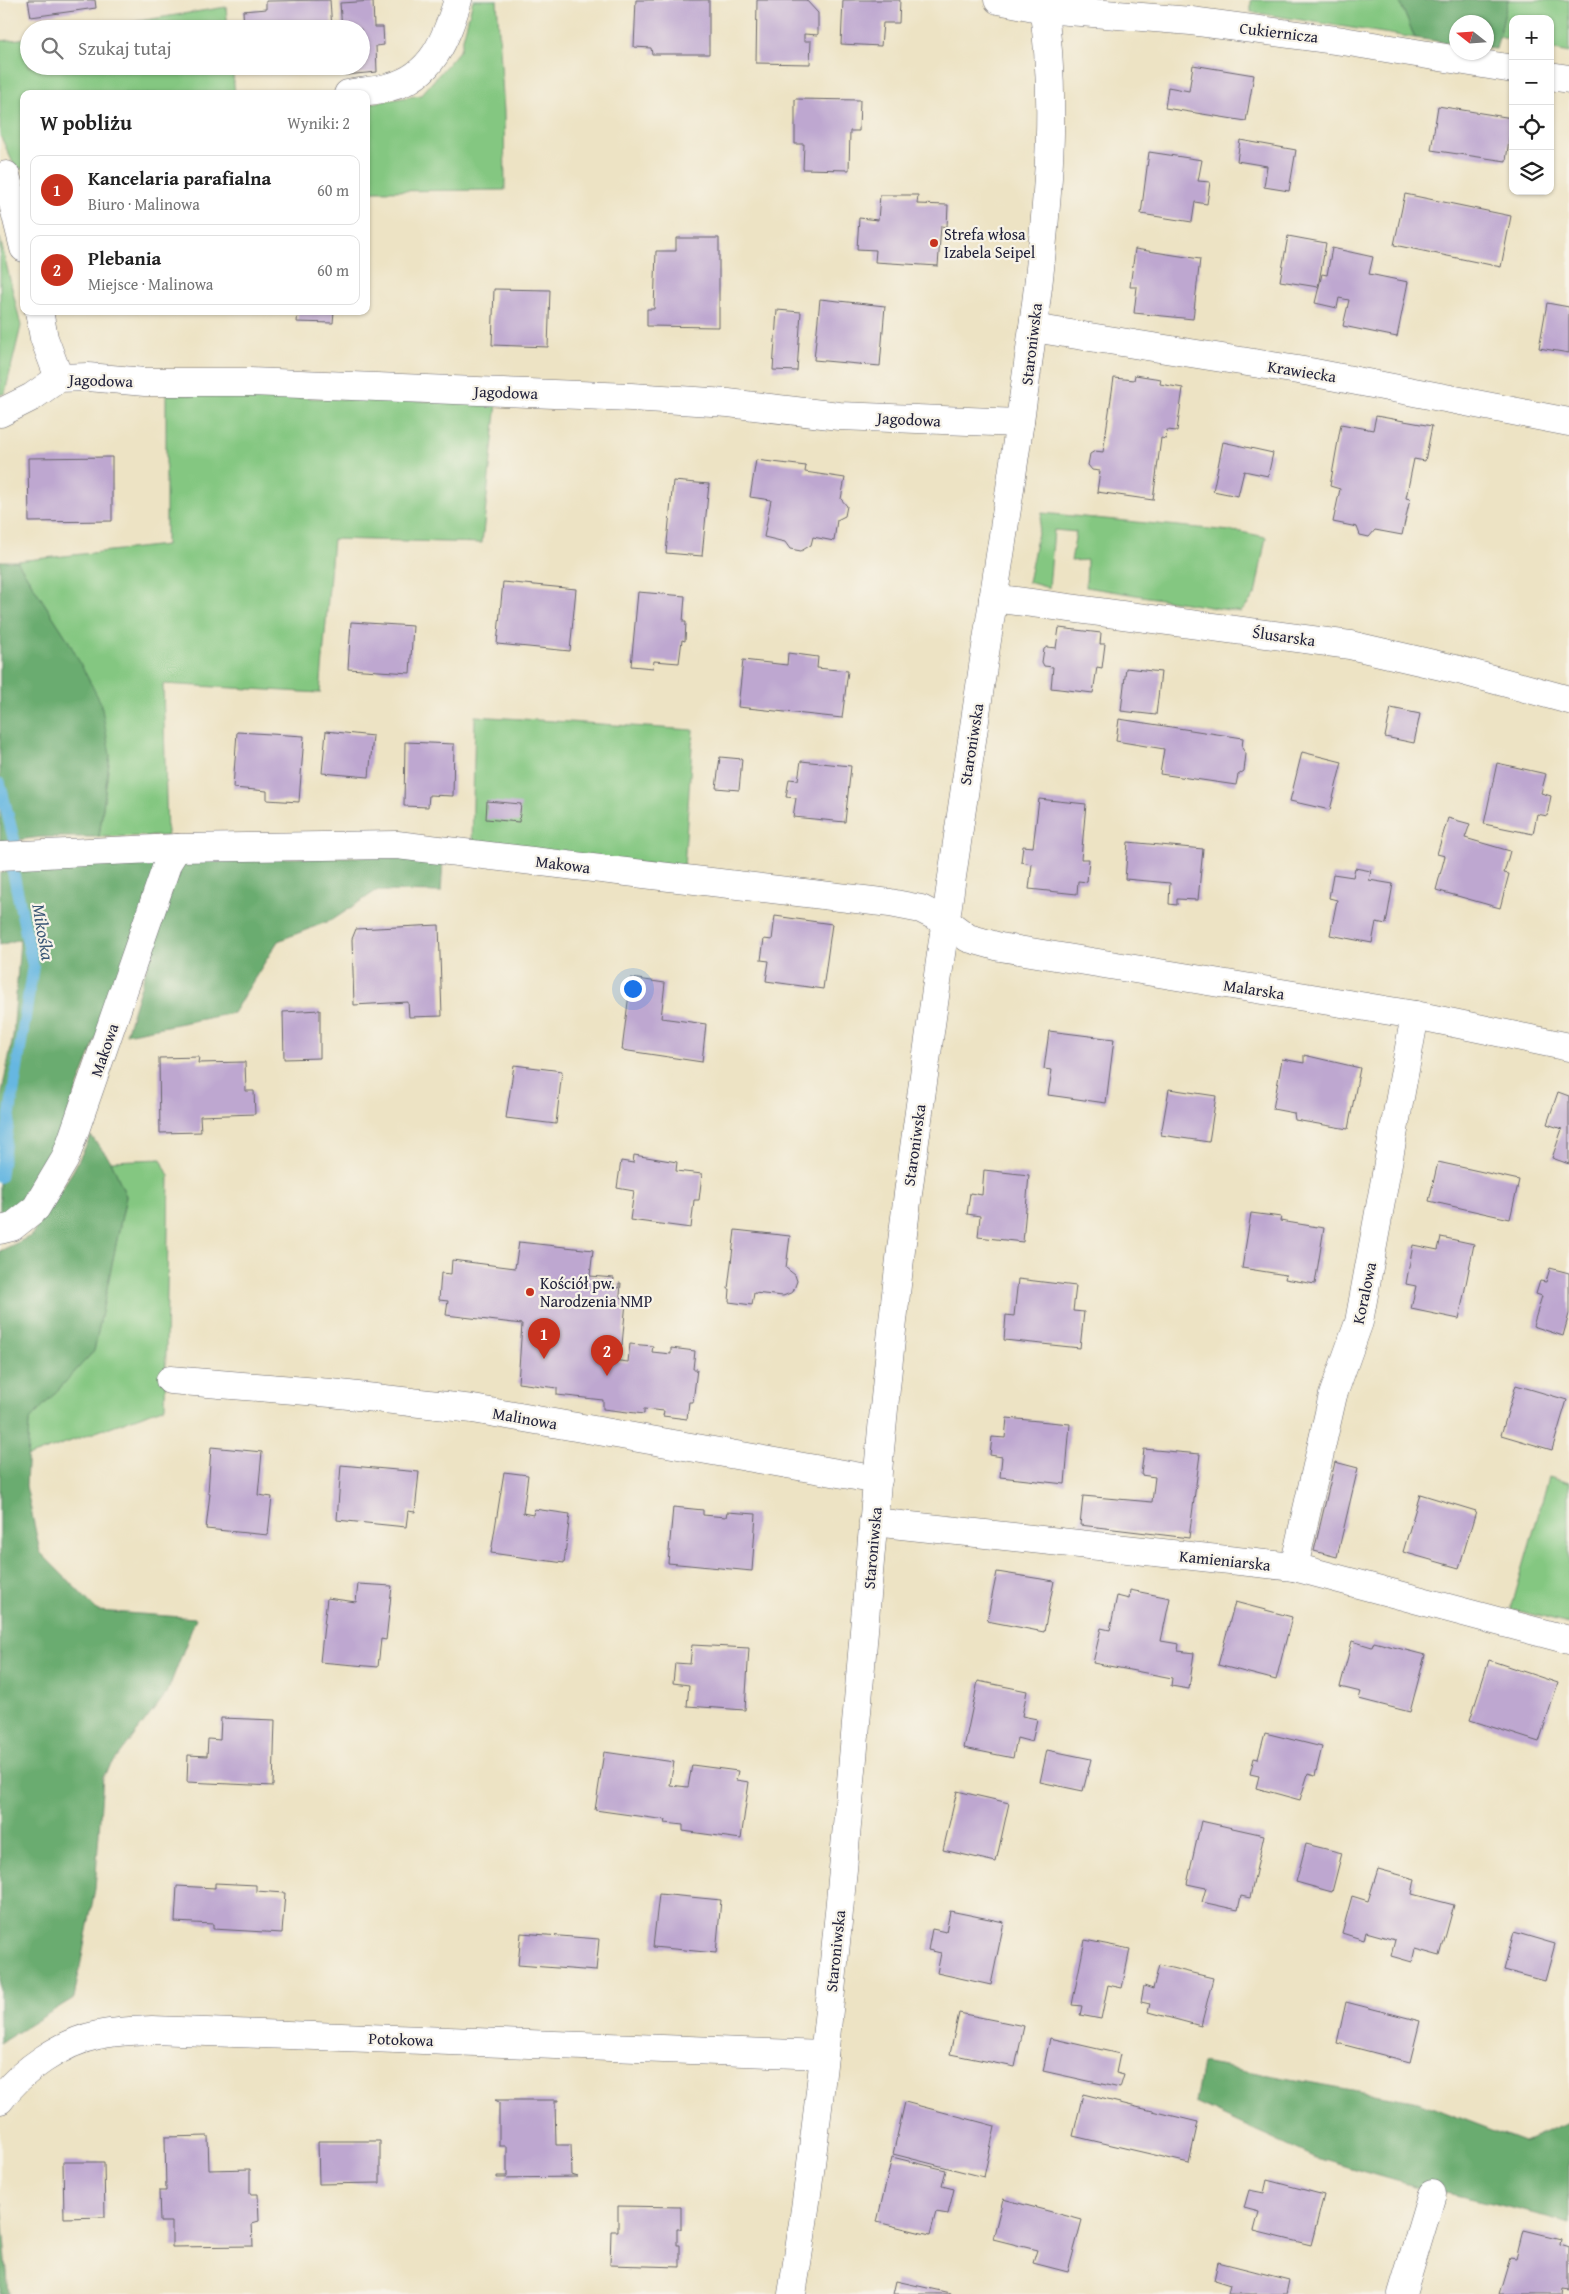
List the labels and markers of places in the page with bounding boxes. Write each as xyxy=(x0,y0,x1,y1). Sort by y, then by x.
place label: Strefa włosa Izabela Seipel xyxy=(944,222,1036,264)
marker: Strefa włosa Izabela Seipel xyxy=(928,237,940,249)
place label: Kościół pw. Narodzenia NMP xyxy=(540,1271,652,1313)
marker: Kościół pw. Narodzenia NMP xyxy=(524,1286,536,1298)
pin: 1 xyxy=(528,1318,560,1359)
pin: 2 xyxy=(591,1335,623,1376)

